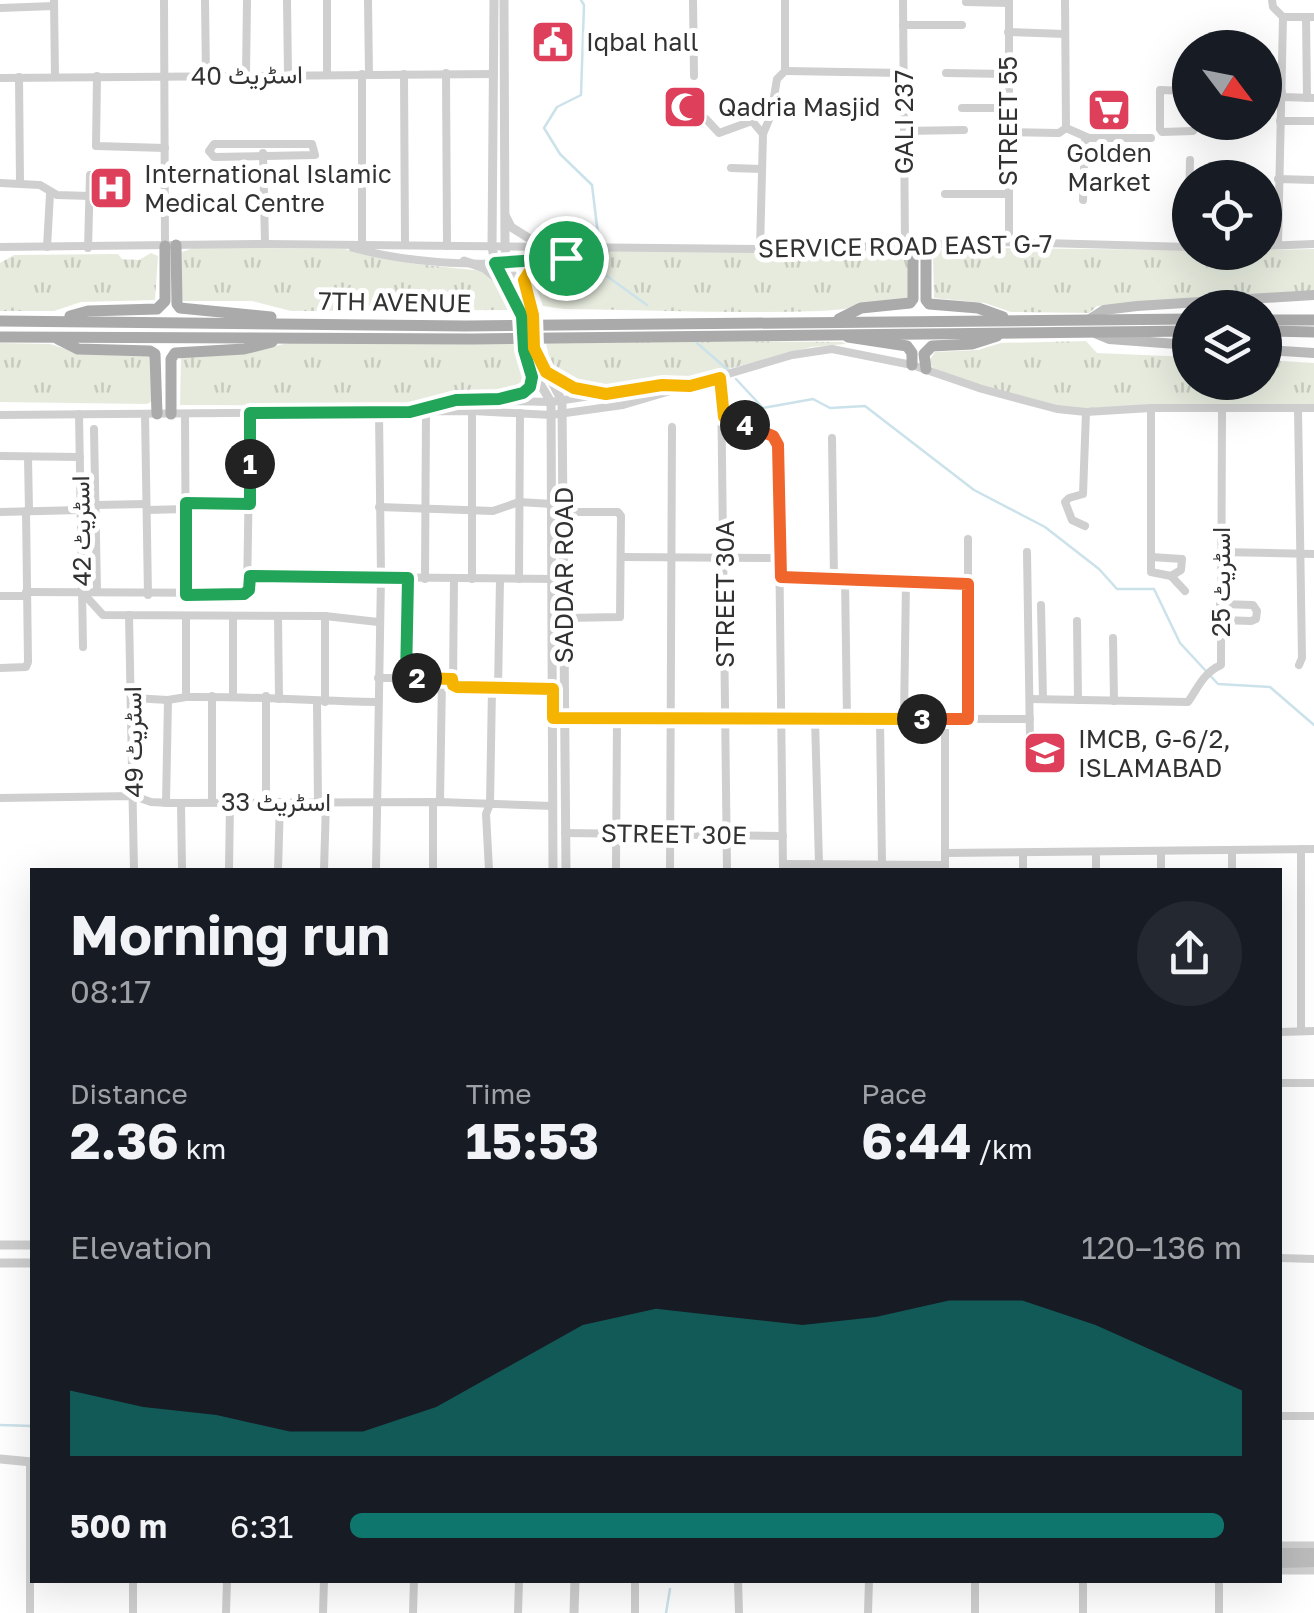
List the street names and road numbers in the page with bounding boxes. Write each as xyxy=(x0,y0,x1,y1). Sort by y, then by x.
street label: STREET 55 xyxy=(992,56,1023,186)
street label: اسٹریٹ 40 xyxy=(191,58,303,92)
street label: GALI 237 xyxy=(888,70,919,174)
street label: SERVICE ROAD EAST G-7 xyxy=(758,227,1052,264)
street label: 7TH AVENUE xyxy=(318,285,472,318)
street label: اسٹریٹ 42 xyxy=(64,475,98,587)
street label: SADDAR ROAD xyxy=(548,487,579,663)
street label: STREET 30A xyxy=(709,520,740,668)
street label: اسٹریٹ 25 xyxy=(1205,527,1237,637)
street label: اسٹریٹ 49 xyxy=(116,686,150,798)
street label: اسٹریٹ 33 xyxy=(221,786,331,818)
street label: STREET 30E xyxy=(601,817,747,850)

